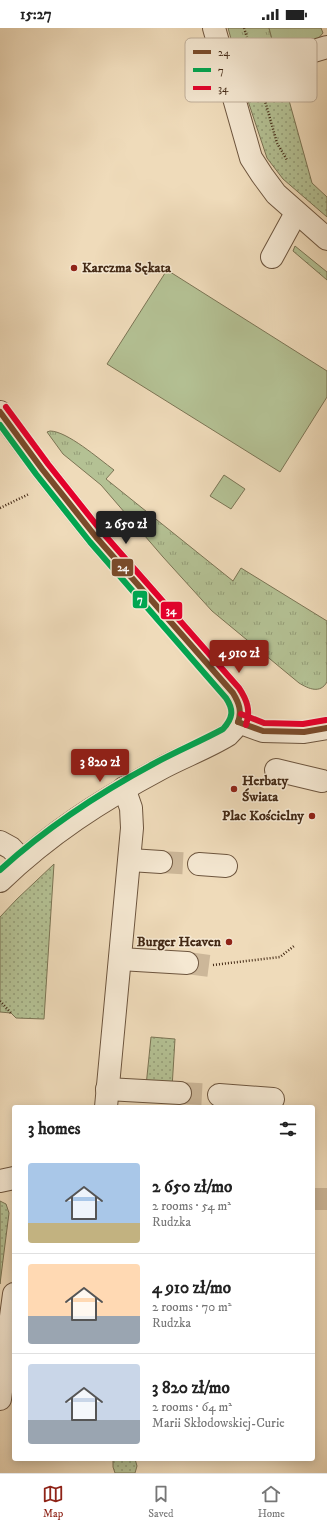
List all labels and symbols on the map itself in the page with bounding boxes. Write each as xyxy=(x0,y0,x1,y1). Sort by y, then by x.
legend xyxy=(185,38,317,102)
text: 24 xyxy=(218,46,230,60)
text: 7 xyxy=(218,64,224,78)
text: 34 xyxy=(218,82,229,96)
place label: Karczma Sękata xyxy=(82,259,172,277)
marker: Karczma Sękata xyxy=(69,263,79,273)
pin: 2 650 zł xyxy=(85,511,167,545)
line badge: 24 xyxy=(111,558,134,577)
text: 24 xyxy=(117,561,130,575)
line badge: 7 xyxy=(132,590,148,609)
text: 7 xyxy=(137,593,143,607)
line badge: 34 xyxy=(160,601,183,620)
text: 34 xyxy=(166,604,177,618)
pin: 4 910 zł xyxy=(198,640,280,674)
pin: 3 820 zł xyxy=(59,749,141,783)
place label: Herbaty Świata xyxy=(242,772,289,806)
marker: Herbaty Świata xyxy=(229,784,239,794)
place label: Plac Kościelny xyxy=(222,807,304,825)
marker: Plac Kościelny xyxy=(307,811,317,821)
place label: Burger Heaven xyxy=(137,933,222,951)
marker: Burger Heaven xyxy=(224,937,234,947)

